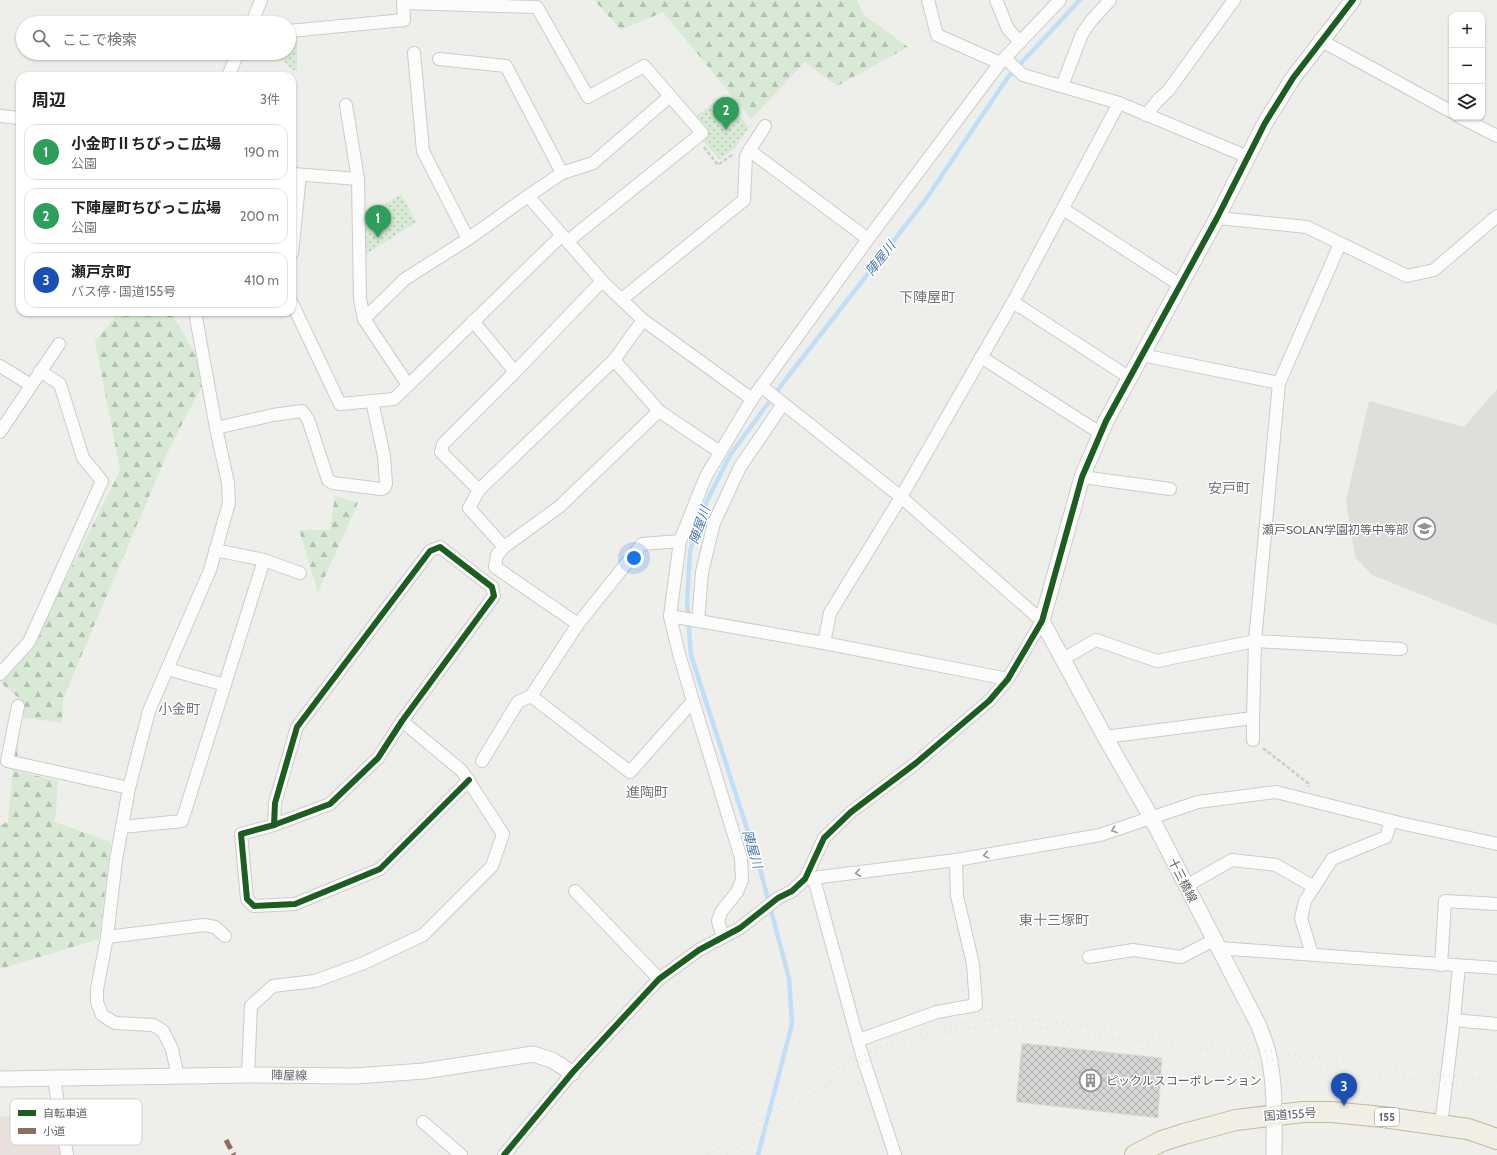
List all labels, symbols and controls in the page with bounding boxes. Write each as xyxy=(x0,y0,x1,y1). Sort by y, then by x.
map controls xyxy=(1449,12,1485,120)
button: + xyxy=(1449,12,1485,48)
search box xyxy=(16,16,296,60)
icon: search xyxy=(30,27,52,49)
text: ここで検索 xyxy=(62,31,137,49)
button: − xyxy=(1449,48,1485,84)
button: layers xyxy=(1449,84,1485,120)
text: 周辺 xyxy=(32,90,66,110)
text: 3件 xyxy=(260,91,280,107)
pin: 2 xyxy=(713,97,739,130)
text: 小金町Ⅱちびっこ広場 xyxy=(71,135,221,153)
text: 1 xyxy=(44,144,48,160)
text: 190 m xyxy=(244,144,279,160)
text: 公園 xyxy=(71,155,97,171)
text: 下陣屋町ちびっこ広場 xyxy=(71,199,221,217)
pin: 1 xyxy=(365,205,391,238)
text: 2 xyxy=(43,208,49,224)
text: 200 m xyxy=(240,208,279,224)
text: 公園 xyxy=(71,219,97,235)
water label: 陣屋川 xyxy=(862,236,900,278)
text: 瀬戸京町 xyxy=(71,263,131,281)
text: 3 xyxy=(42,272,50,288)
text: 410 m xyxy=(244,272,279,288)
text: バス停 · 国道155号 xyxy=(71,283,176,299)
district label: 下陣屋町 xyxy=(899,288,955,306)
district label: 安戸町 xyxy=(1208,479,1250,497)
water label: 陣屋川 xyxy=(685,502,714,546)
school or university icon: 瀬戸SOLAN学園初等中等部 xyxy=(1411,516,1437,542)
place label: 瀬戸SOLAN学園初等中等部 xyxy=(1262,522,1408,537)
your location xyxy=(624,548,644,568)
district label: 小金町 xyxy=(158,700,200,718)
district label: 進陶町 xyxy=(626,783,668,801)
one-way arrow xyxy=(1110,826,1117,834)
water label: 陣屋川 xyxy=(740,828,767,872)
one-way arrow xyxy=(983,850,990,859)
street label: 十三橋線 xyxy=(1165,855,1201,905)
one-way arrow xyxy=(855,868,861,877)
district label: 東十三塚町 xyxy=(1019,911,1089,929)
street label: 陣屋線 xyxy=(271,1067,307,1083)
building icon: ピックルスコーポレーション xyxy=(1077,1067,1103,1093)
place label: ピックルスコーポレーション xyxy=(1106,1073,1261,1088)
pin: 3 xyxy=(1331,1073,1357,1106)
legend xyxy=(10,1099,142,1145)
street label: 国道155号 xyxy=(1263,1105,1317,1123)
text: 自転車道 xyxy=(43,1106,87,1120)
road number: 155 xyxy=(1375,1108,1399,1126)
text: 小道 xyxy=(43,1124,65,1138)

